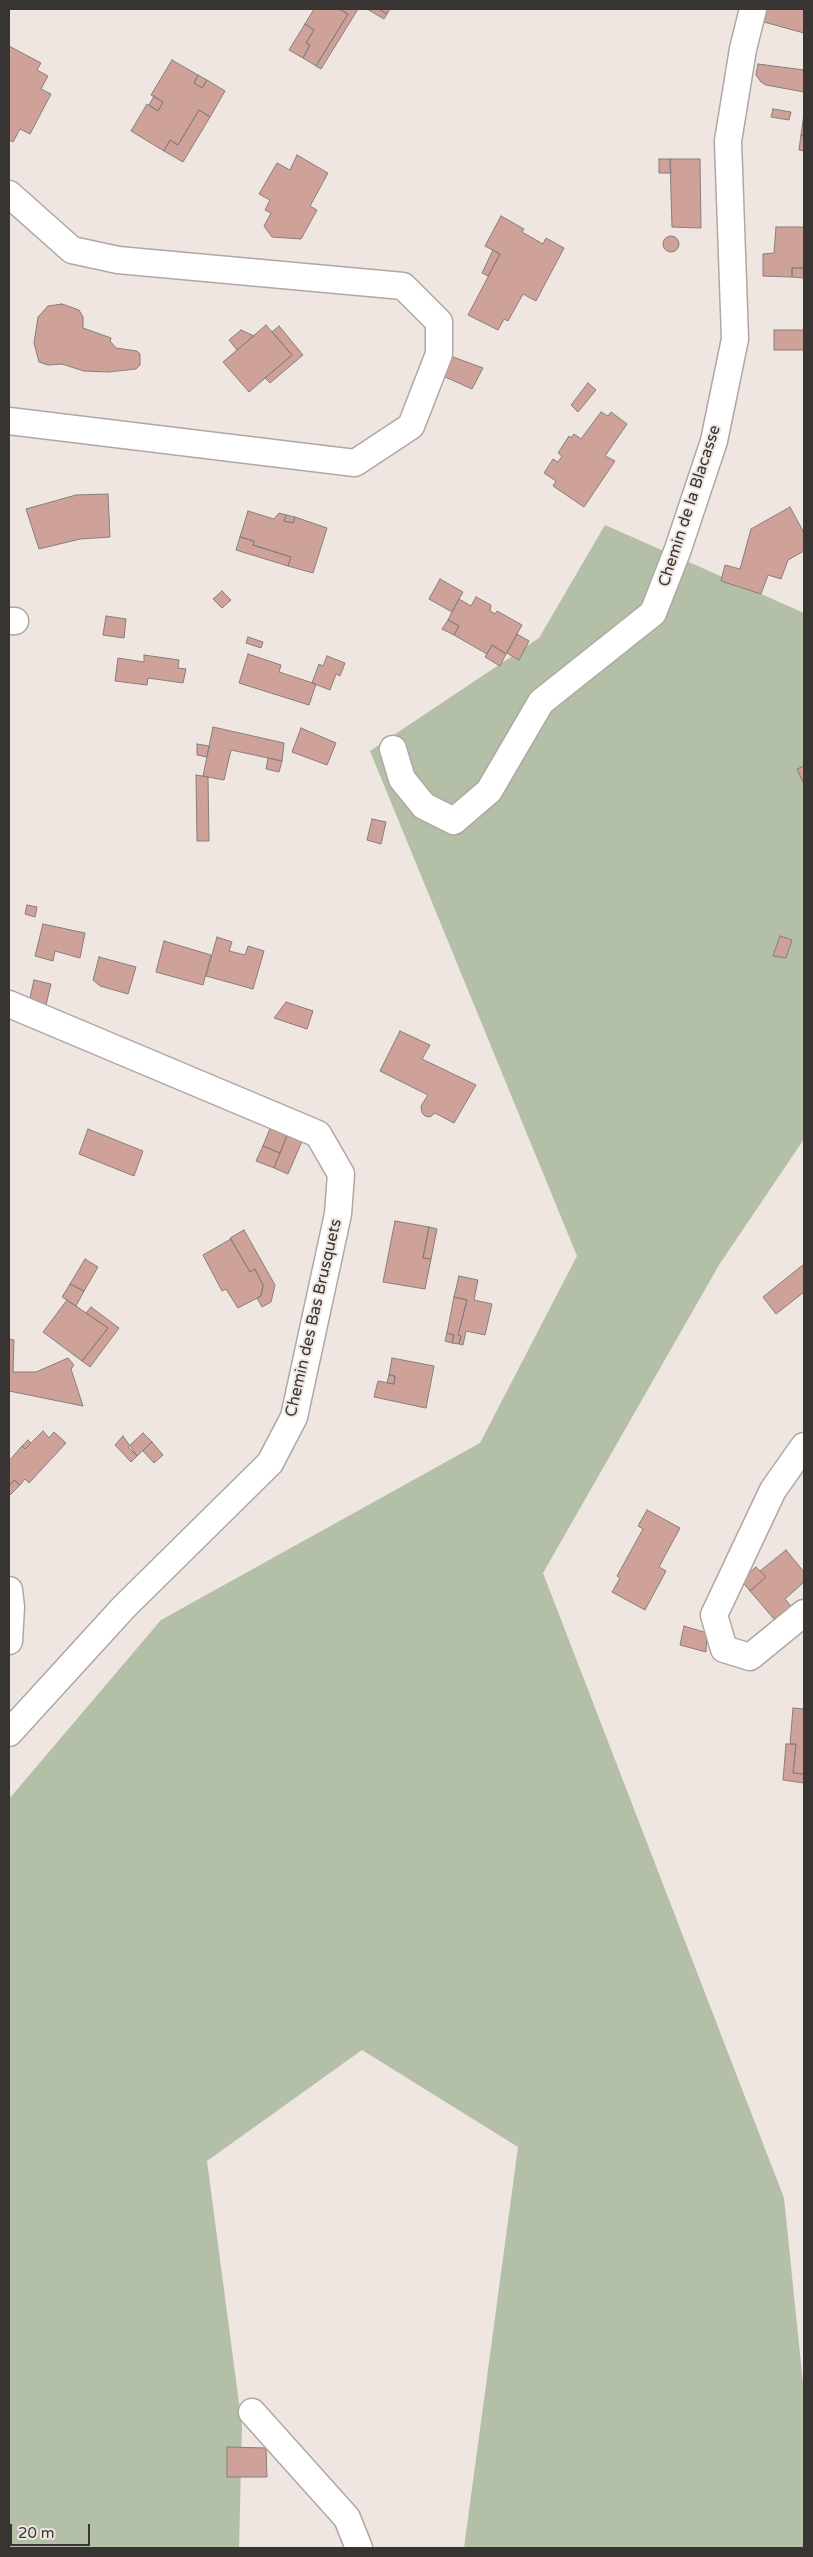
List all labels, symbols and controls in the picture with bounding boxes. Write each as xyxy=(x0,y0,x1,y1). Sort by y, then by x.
street label: Chemin de la Blacasse xyxy=(655,423,725,589)
street label: Chemin des Bas Brusquets xyxy=(282,1217,346,1419)
scale bar xyxy=(12,2514,92,2546)
text: 20 m xyxy=(18,2524,55,2542)

